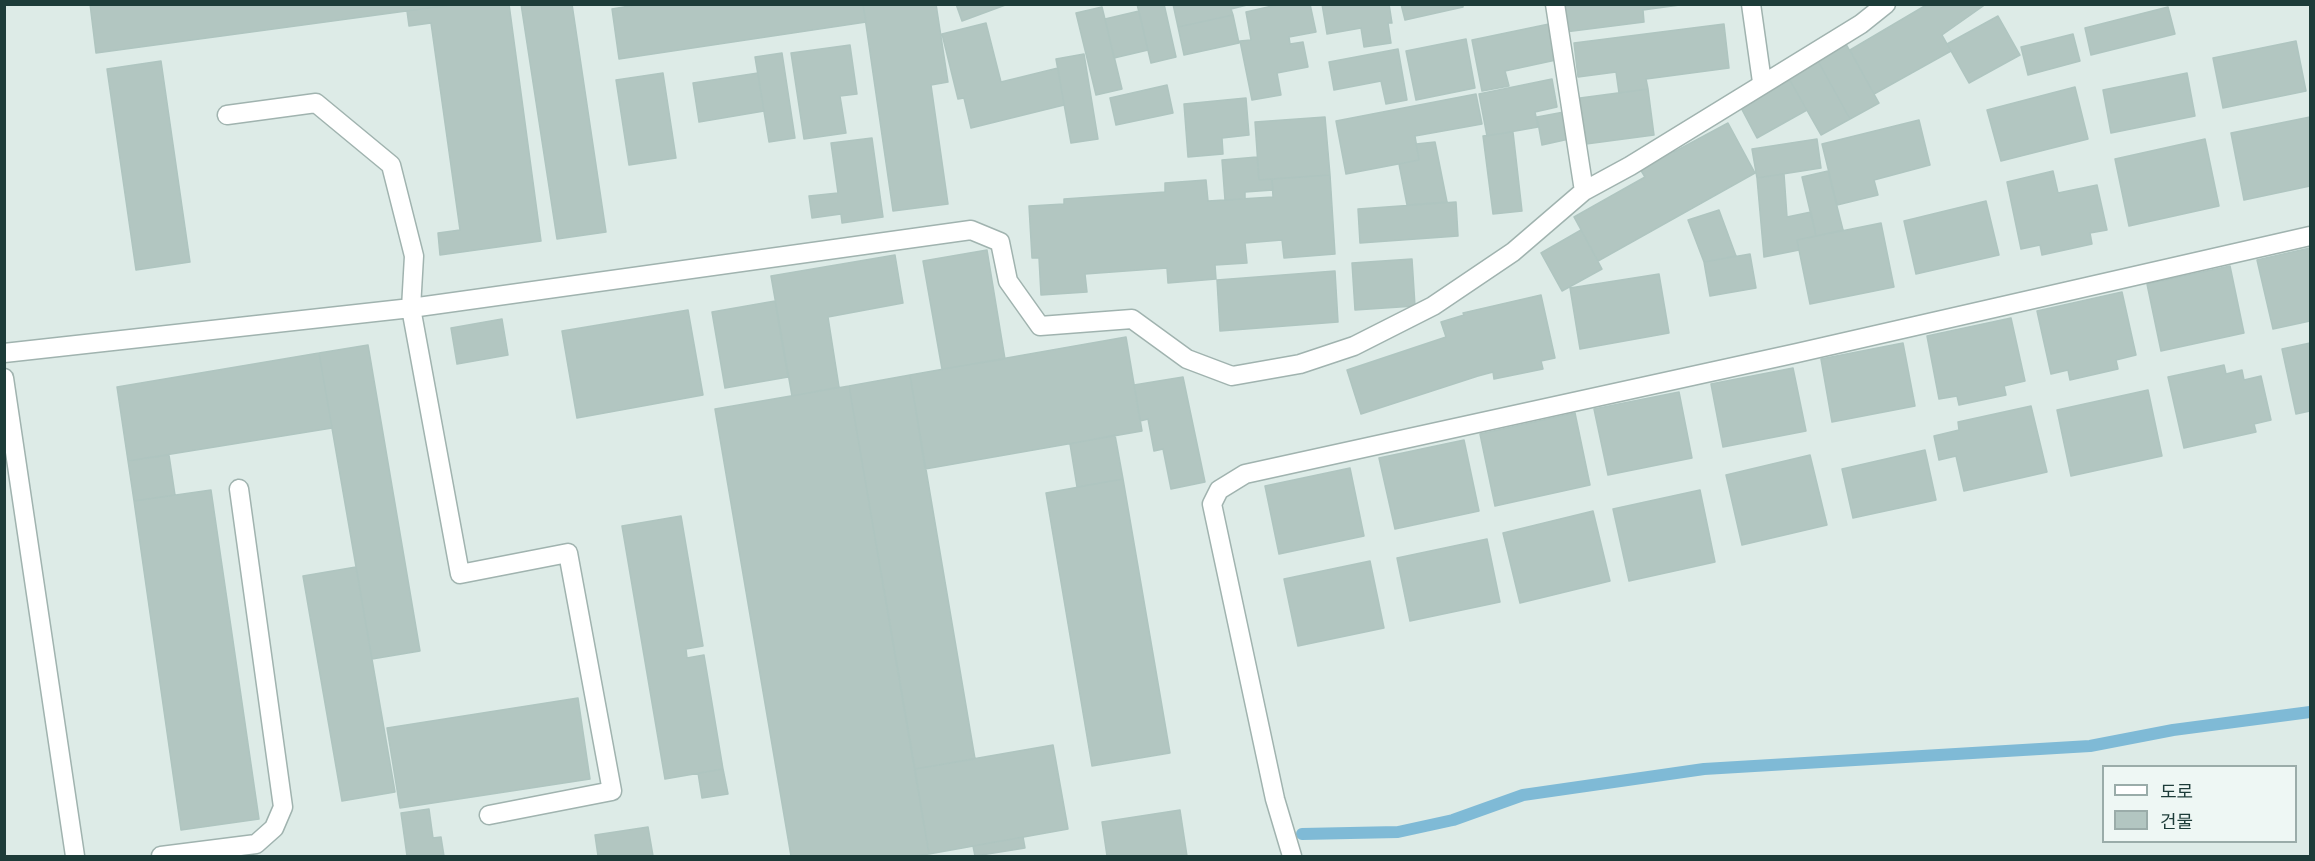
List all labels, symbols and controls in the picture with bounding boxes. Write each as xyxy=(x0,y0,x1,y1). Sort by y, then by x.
legend xyxy=(2102,765,2297,843)
text: 도로 xyxy=(2160,780,2193,802)
text: 건물 xyxy=(2160,810,2193,832)

